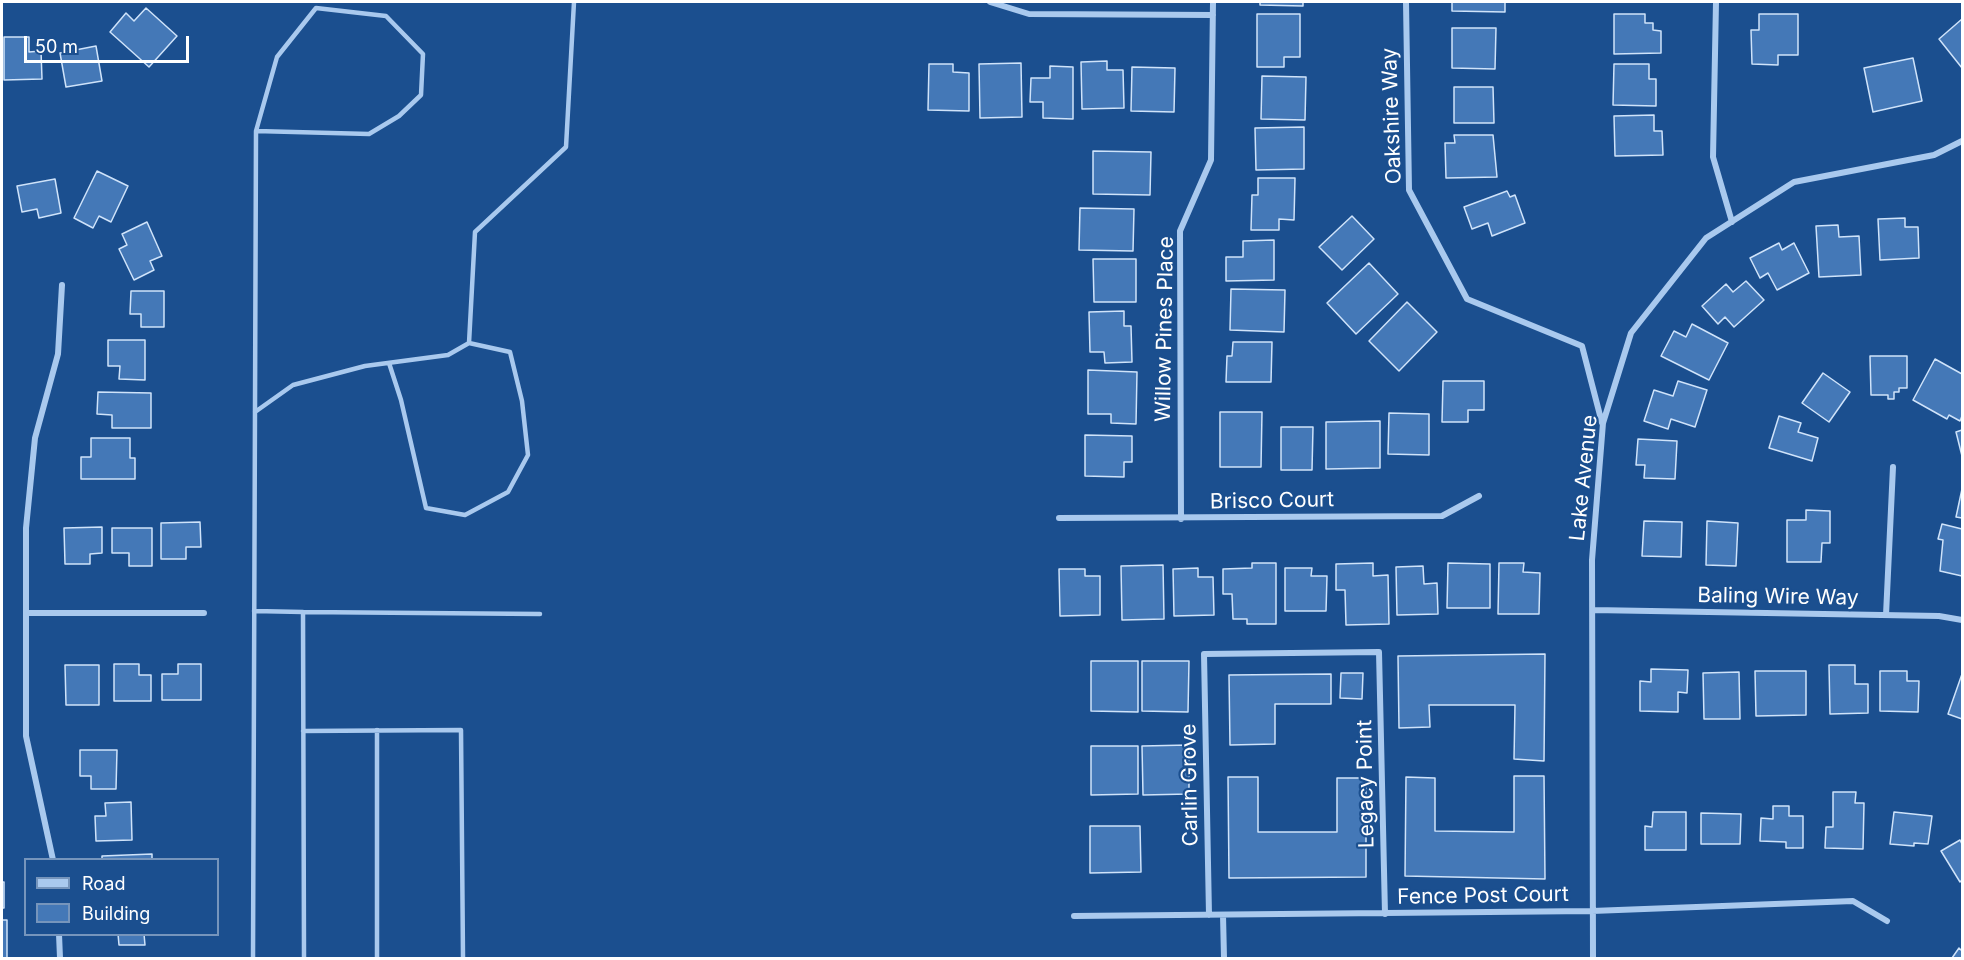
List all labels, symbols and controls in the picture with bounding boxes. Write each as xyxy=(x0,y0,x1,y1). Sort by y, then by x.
scale bar xyxy=(27,24,192,62)
text: 50 m xyxy=(35,36,78,57)
street label: Oakshire Way xyxy=(1377,47,1407,185)
street label: Willow Pines Place xyxy=(1151,236,1179,422)
street label: Lake Avenue xyxy=(1565,414,1603,542)
street label: Brisco Court xyxy=(1210,487,1334,515)
street label: Baling Wire Way xyxy=(1697,583,1859,611)
street label: Legacy Point xyxy=(1352,720,1380,848)
street label: Carlin Grove xyxy=(1176,723,1204,847)
legend xyxy=(24,858,219,936)
text: Road xyxy=(82,873,125,894)
street label: Fence Post Court xyxy=(1397,882,1569,910)
text: Building xyxy=(82,903,150,924)

